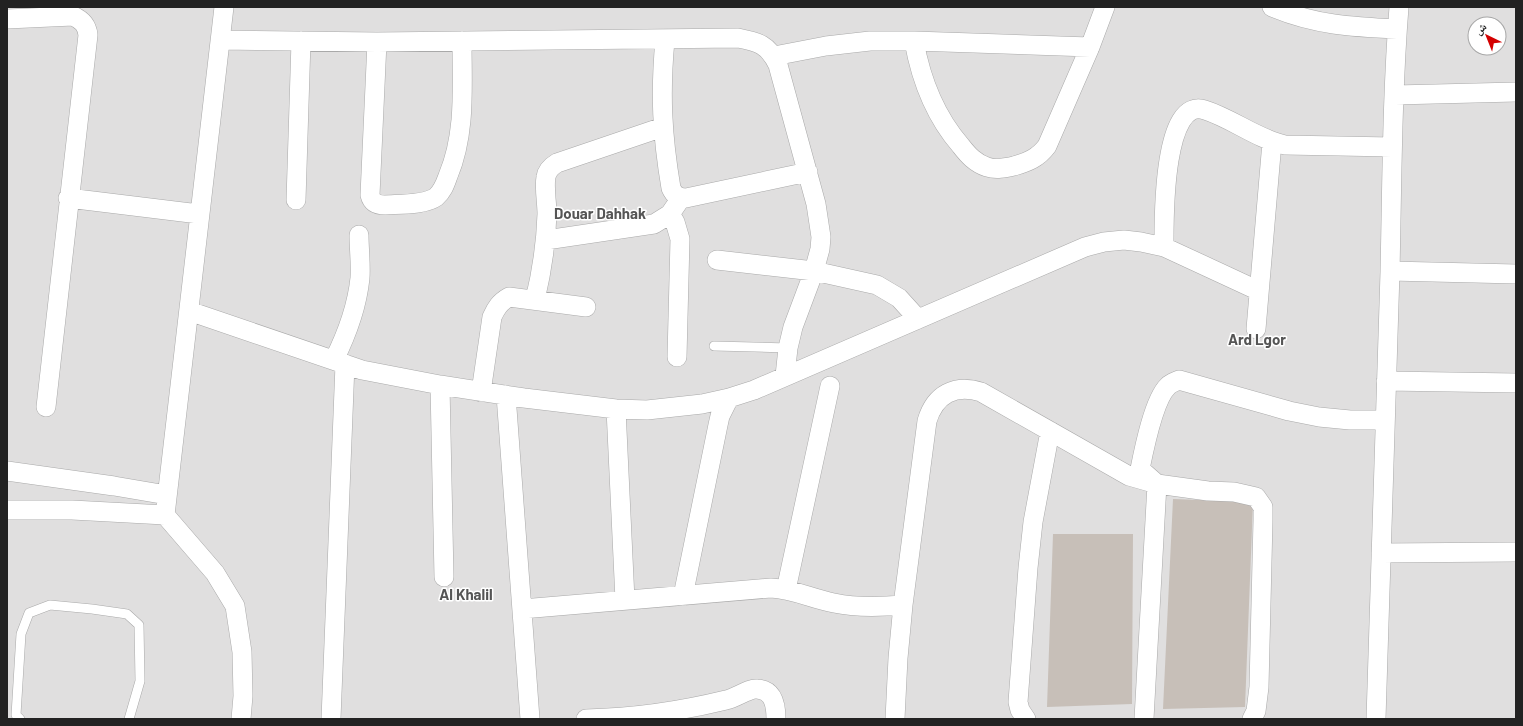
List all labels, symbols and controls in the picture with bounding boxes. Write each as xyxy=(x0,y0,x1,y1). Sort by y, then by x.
north arrow xyxy=(1467,16,1507,56)
text: ش xyxy=(1471,19,1490,39)
district label: Douar Dahhak xyxy=(554,204,646,222)
district label: Ard Lgor xyxy=(1228,330,1286,348)
district label: Al Khalil xyxy=(439,585,493,603)

